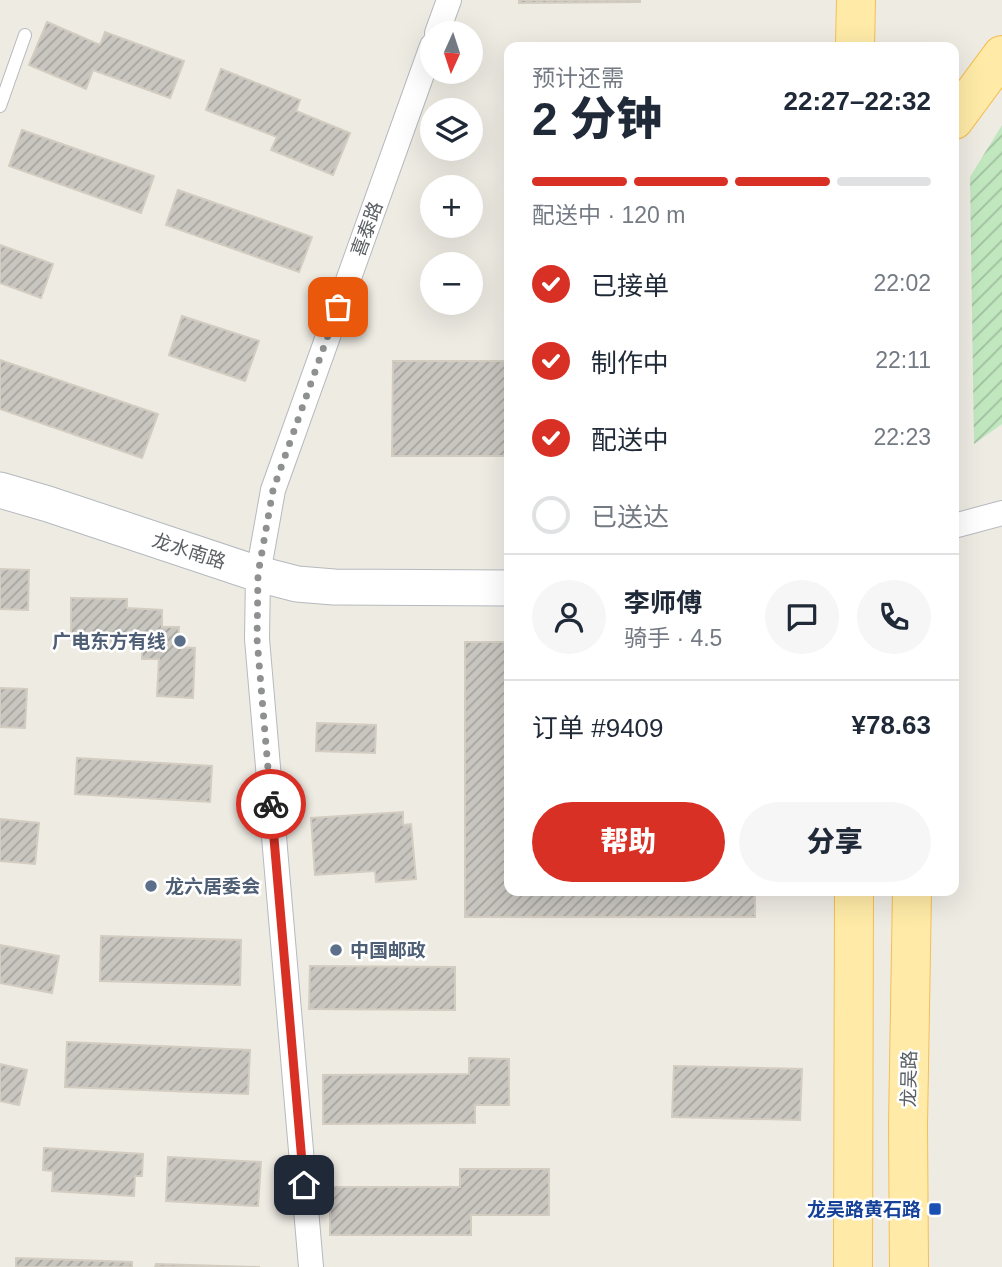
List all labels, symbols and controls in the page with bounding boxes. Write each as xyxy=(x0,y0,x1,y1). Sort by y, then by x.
north arrow xyxy=(420,21,483,84)
map controls xyxy=(420,21,483,315)
text: 预计还需 xyxy=(532,65,624,91)
text: 22:27–22:32 xyxy=(784,86,931,116)
text: 2 分钟 xyxy=(532,93,662,145)
button: layers xyxy=(420,98,483,161)
button: + xyxy=(420,175,483,238)
street label: 喜泰路 xyxy=(347,199,387,259)
text: 配送中 · 120 m xyxy=(532,202,685,228)
button: − xyxy=(420,252,483,315)
icon: check xyxy=(532,265,570,303)
text: 22:02 xyxy=(873,270,931,296)
text: 已接单 xyxy=(591,271,669,301)
pin xyxy=(308,277,368,337)
icon: bag xyxy=(319,288,357,326)
icon: check xyxy=(532,342,570,380)
text: 22:11 xyxy=(875,347,931,373)
text: 制作中 xyxy=(591,348,669,378)
icon: check xyxy=(532,419,570,457)
text: 22:23 xyxy=(873,424,931,450)
text: 配送中 xyxy=(591,425,669,455)
text: 已送达 xyxy=(591,502,669,532)
street label: 龙水南路 xyxy=(150,529,228,573)
button: person xyxy=(532,580,606,654)
button: chat xyxy=(765,580,839,654)
button: phone xyxy=(857,580,931,654)
text: 李师傅 xyxy=(624,588,702,618)
text: 骑手 · 4.5 xyxy=(624,625,722,651)
place label: 广电东方有线 xyxy=(52,631,166,652)
marker: 广电东方有线 xyxy=(172,633,188,649)
text: ¥78.63 xyxy=(851,710,931,740)
text: 订单 #9409 xyxy=(532,713,664,743)
courier xyxy=(236,769,306,839)
icon: bike xyxy=(252,785,290,823)
button: 帮助 xyxy=(532,802,725,882)
button: 分享 xyxy=(739,802,931,882)
place label: 龙六居委会 xyxy=(165,876,260,897)
marker: 龙六居委会 xyxy=(143,878,159,894)
place label: 中国邮政 xyxy=(350,940,426,961)
marker: 中国邮政 xyxy=(328,942,344,958)
street label: 龙吴路 xyxy=(898,1050,920,1108)
pin xyxy=(274,1155,334,1215)
icon: home xyxy=(285,1166,323,1204)
place label: 龙吴路黄石路 xyxy=(807,1199,921,1220)
marker: 龙吴路黄石路 xyxy=(927,1201,943,1217)

